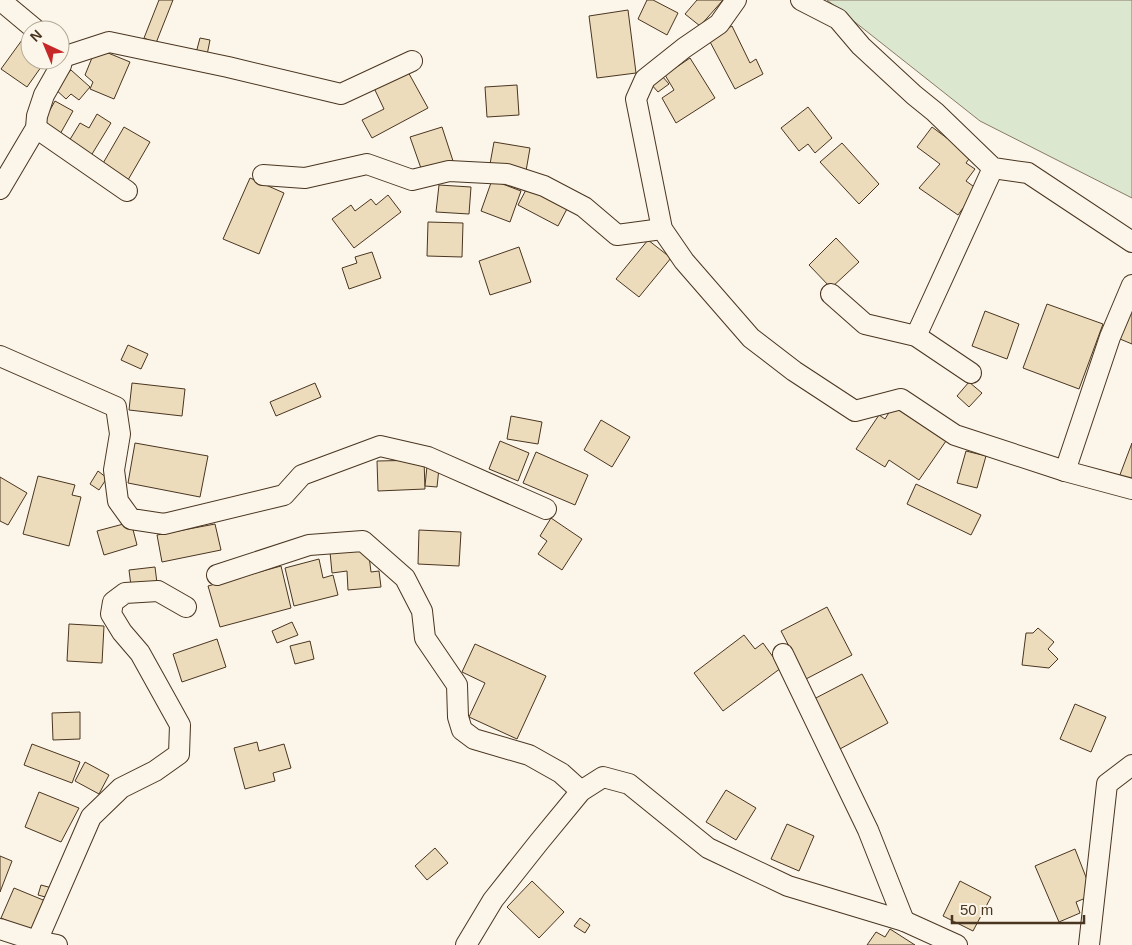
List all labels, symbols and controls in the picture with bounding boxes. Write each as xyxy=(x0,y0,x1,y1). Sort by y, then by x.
north arrow xyxy=(20,20,70,70)
text: N xyxy=(27,26,45,45)
scale bar xyxy=(952,892,1084,924)
text: 50 m xyxy=(960,901,993,918)

